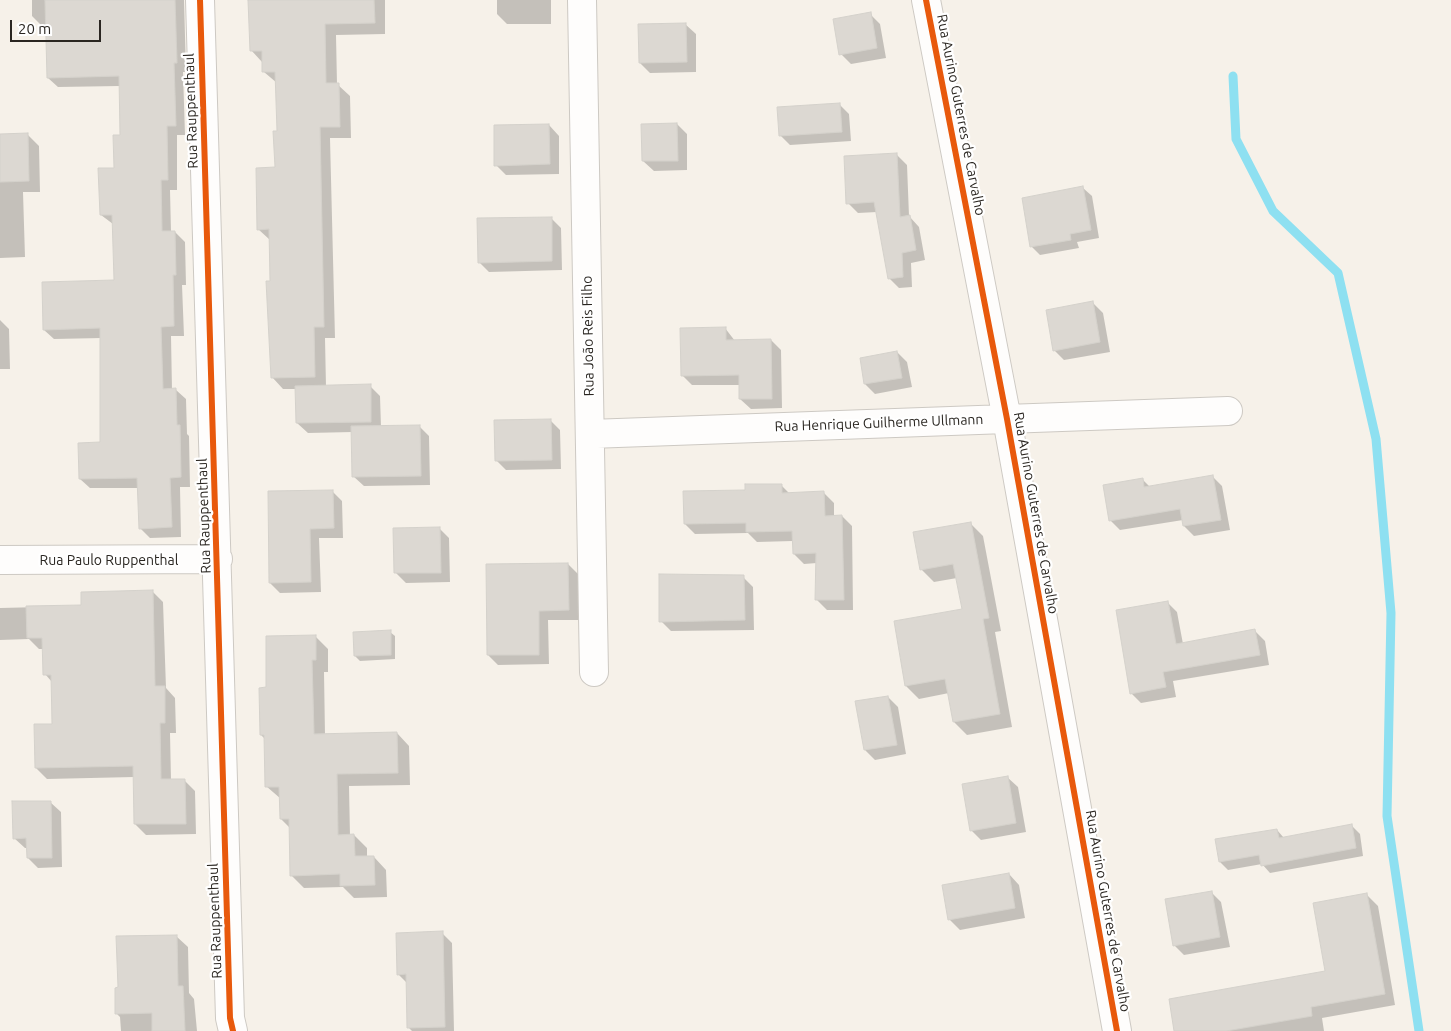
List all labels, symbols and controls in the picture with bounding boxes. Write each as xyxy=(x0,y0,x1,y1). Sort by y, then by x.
scale bar xyxy=(12,10,104,42)
street label: Rua Aurino Guterres de Carvalho xyxy=(933,13,989,217)
text: 20 m xyxy=(18,20,51,37)
street label: Rua Rauppenthaul xyxy=(181,53,201,169)
street label: Rua João Reis Filho xyxy=(579,276,597,396)
street label: Rua Henrique Guilherme Ullmann xyxy=(774,411,984,435)
street label: Rua Aurino Guterres de Carvalho xyxy=(1010,411,1062,615)
street label: Rua Rauppenthaul xyxy=(194,458,214,574)
street label: Rua Paulo Ruppenthal xyxy=(40,552,178,568)
street label: Rua Aurino Guterres de Carvalho xyxy=(1082,809,1134,1013)
street label: Rua Rauppenthaul xyxy=(205,863,225,979)

